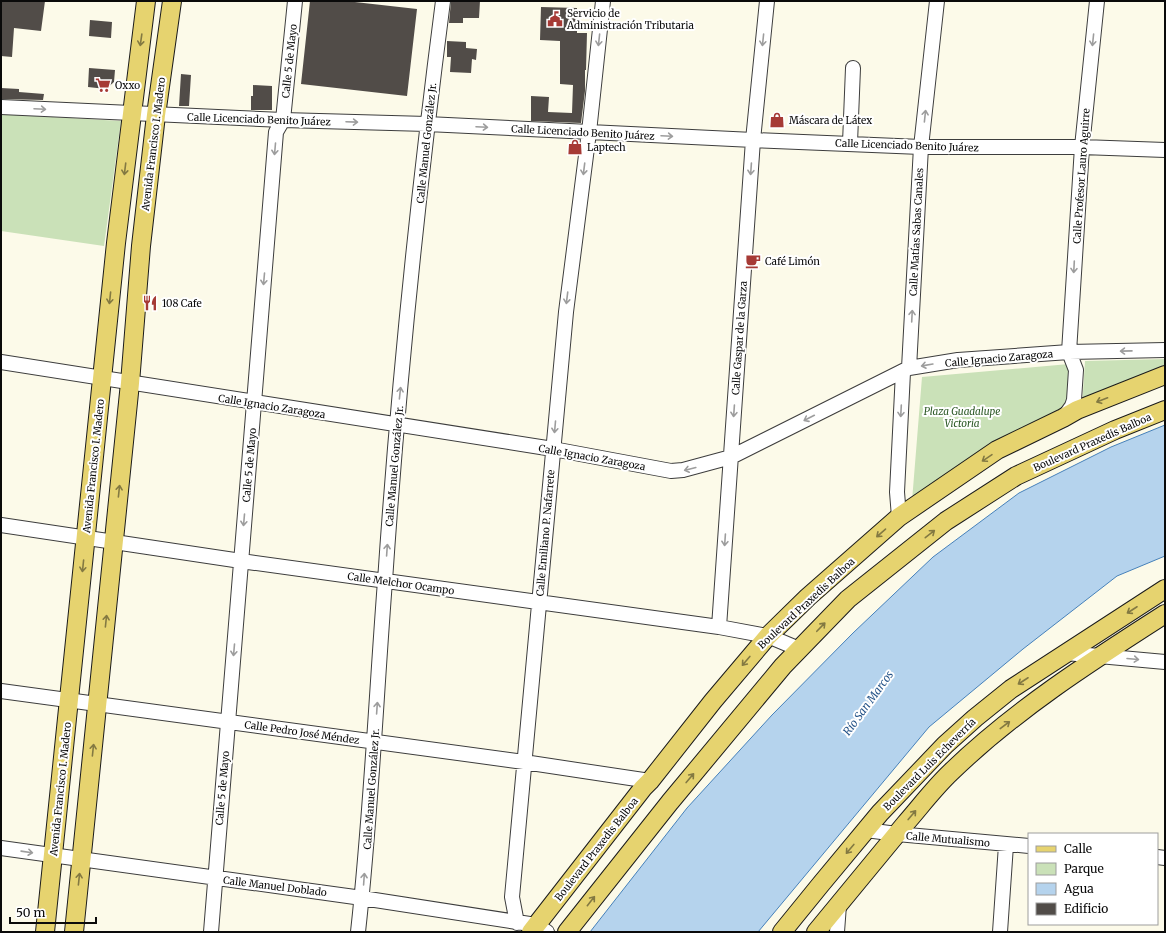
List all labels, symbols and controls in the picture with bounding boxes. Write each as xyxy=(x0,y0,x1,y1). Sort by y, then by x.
place label: Servicio de Administración Tributaria xyxy=(566,7,695,32)
public building icon: Servicio de Administración Tributaria xyxy=(546,10,564,28)
street label: Calle 5 de Mayo xyxy=(279,23,300,99)
one-way arrow xyxy=(137,33,145,46)
one-way arrow xyxy=(595,33,602,46)
one-way arrow xyxy=(759,33,766,46)
one-way arrow xyxy=(1089,33,1096,46)
supermarket icon: Oxxo xyxy=(94,76,112,94)
street label: Avenida Francisco I. Madero xyxy=(139,76,168,213)
place label: Oxxo xyxy=(115,79,140,92)
street label: Calle Manuel González Jr. xyxy=(414,82,439,204)
one-way arrow xyxy=(33,105,46,113)
street label: Calle Profesor Lauro Aguirre xyxy=(1070,108,1093,244)
street label: Calle Licenciado Benito Juárez xyxy=(187,110,332,129)
one-way arrow xyxy=(921,110,928,123)
shop icon: Máscara de Látex xyxy=(768,111,786,129)
place label: Máscara de Látex xyxy=(789,114,872,127)
one-way arrow xyxy=(345,118,358,126)
street label: Calle Licenciado Benito Juárez xyxy=(511,122,656,143)
one-way arrow xyxy=(475,123,488,130)
one-way arrow xyxy=(660,132,673,140)
street label: Calle Licenciado Benito Juárez xyxy=(835,136,980,155)
shop icon: Laptech xyxy=(566,138,584,156)
place label: Laptech xyxy=(587,141,626,154)
one-way arrow xyxy=(271,142,278,155)
one-way arrow xyxy=(121,162,129,175)
one-way arrow xyxy=(580,162,588,175)
one-way arrow xyxy=(747,162,754,175)
street label: Calle Matías Sabas Canales xyxy=(907,167,926,296)
cafe icon: Café Limón xyxy=(744,252,762,270)
place label: Café Limón xyxy=(765,255,820,268)
one-way arrow xyxy=(1071,260,1078,273)
one-way arrow xyxy=(260,272,268,285)
street label: Calle Gaspar de la Garza xyxy=(729,280,750,396)
one-way arrow xyxy=(107,291,114,304)
one-way arrow xyxy=(563,291,571,304)
restaurant icon: 108 Cafe xyxy=(141,294,159,312)
place label: 108 Cafe xyxy=(162,297,202,310)
one-way arrow xyxy=(908,309,915,322)
street label: Calle Ignacio Zaragoza xyxy=(944,347,1054,370)
one-way arrow xyxy=(1120,347,1133,355)
one-way arrow xyxy=(921,361,934,369)
one-way arrow xyxy=(396,387,404,400)
street label: Calle Ignacio Zaragoza xyxy=(217,392,327,421)
one-way arrow xyxy=(1097,396,1109,404)
street label: Avenida Francisco I. Madero xyxy=(80,398,107,535)
one-way arrow xyxy=(731,404,738,417)
one-way arrow xyxy=(898,404,905,417)
street label: Calle Manuel González Jr. xyxy=(383,405,406,527)
park label: Plaza Guadalupe Victoria xyxy=(924,405,1000,430)
street label: Boulevard Praxedis Balboa xyxy=(1031,410,1154,474)
one-way arrow xyxy=(803,415,815,422)
one-way arrow xyxy=(551,420,558,433)
street label: Calle 5 de Mayo xyxy=(240,427,259,503)
street label: Calle Ignacio Zaragoza xyxy=(537,442,647,473)
one-way arrow xyxy=(981,454,992,462)
one-way arrow xyxy=(683,465,696,473)
street label: Calle Emiliano P. Nafarrete xyxy=(533,469,558,597)
one-way arrow xyxy=(115,485,123,498)
one-way arrow xyxy=(241,513,248,526)
one-way arrow xyxy=(876,529,886,538)
one-way arrow xyxy=(925,530,936,538)
one-way arrow xyxy=(722,533,729,546)
one-way arrow xyxy=(383,544,390,557)
street label: Boulevard Praxedis Balboa xyxy=(755,555,858,652)
one-way arrow xyxy=(79,559,87,572)
street label: Calle Melchor Ocampo xyxy=(347,570,455,597)
one-way arrow xyxy=(1126,606,1138,614)
one-way arrow xyxy=(102,615,109,628)
one-way arrow xyxy=(816,622,826,632)
one-way arrow xyxy=(230,643,237,656)
one-way arrow xyxy=(1126,655,1139,663)
one-way arrow xyxy=(742,656,751,667)
water label: Río San Marcos xyxy=(840,668,896,738)
one-way arrow xyxy=(1018,677,1029,685)
one-way arrow xyxy=(373,702,380,715)
street label: Boulevard Luis Echeverría xyxy=(880,715,979,813)
street label: Calle Pedro José Méndez xyxy=(244,718,361,747)
one-way arrow xyxy=(1000,720,1011,729)
street label: Avenida Francisco I. Madero xyxy=(47,721,74,858)
street label: Calle Manuel González Jr. xyxy=(361,728,382,850)
one-way arrow xyxy=(89,744,96,757)
street label: Calle 5 de Mayo xyxy=(213,750,232,826)
one-way arrow xyxy=(686,773,695,784)
street label: Boulevard Praxedis Balboa xyxy=(552,794,641,904)
one-way arrow xyxy=(908,810,917,821)
street label: Calle Mutualismo xyxy=(905,829,991,850)
legend xyxy=(1028,833,1158,925)
text: Calle xyxy=(1064,841,1092,856)
one-way arrow xyxy=(846,844,855,854)
one-way arrow xyxy=(20,848,33,856)
text: Parque xyxy=(1064,861,1104,876)
one-way arrow xyxy=(76,873,83,886)
one-way arrow xyxy=(360,873,367,886)
street label: Calle Manuel Doblado xyxy=(222,874,328,899)
text: Agua xyxy=(1063,881,1094,896)
one-way arrow xyxy=(587,896,595,907)
scale bar xyxy=(10,899,96,925)
text: Edificio xyxy=(1064,901,1108,916)
text: 50 m xyxy=(16,905,45,920)

